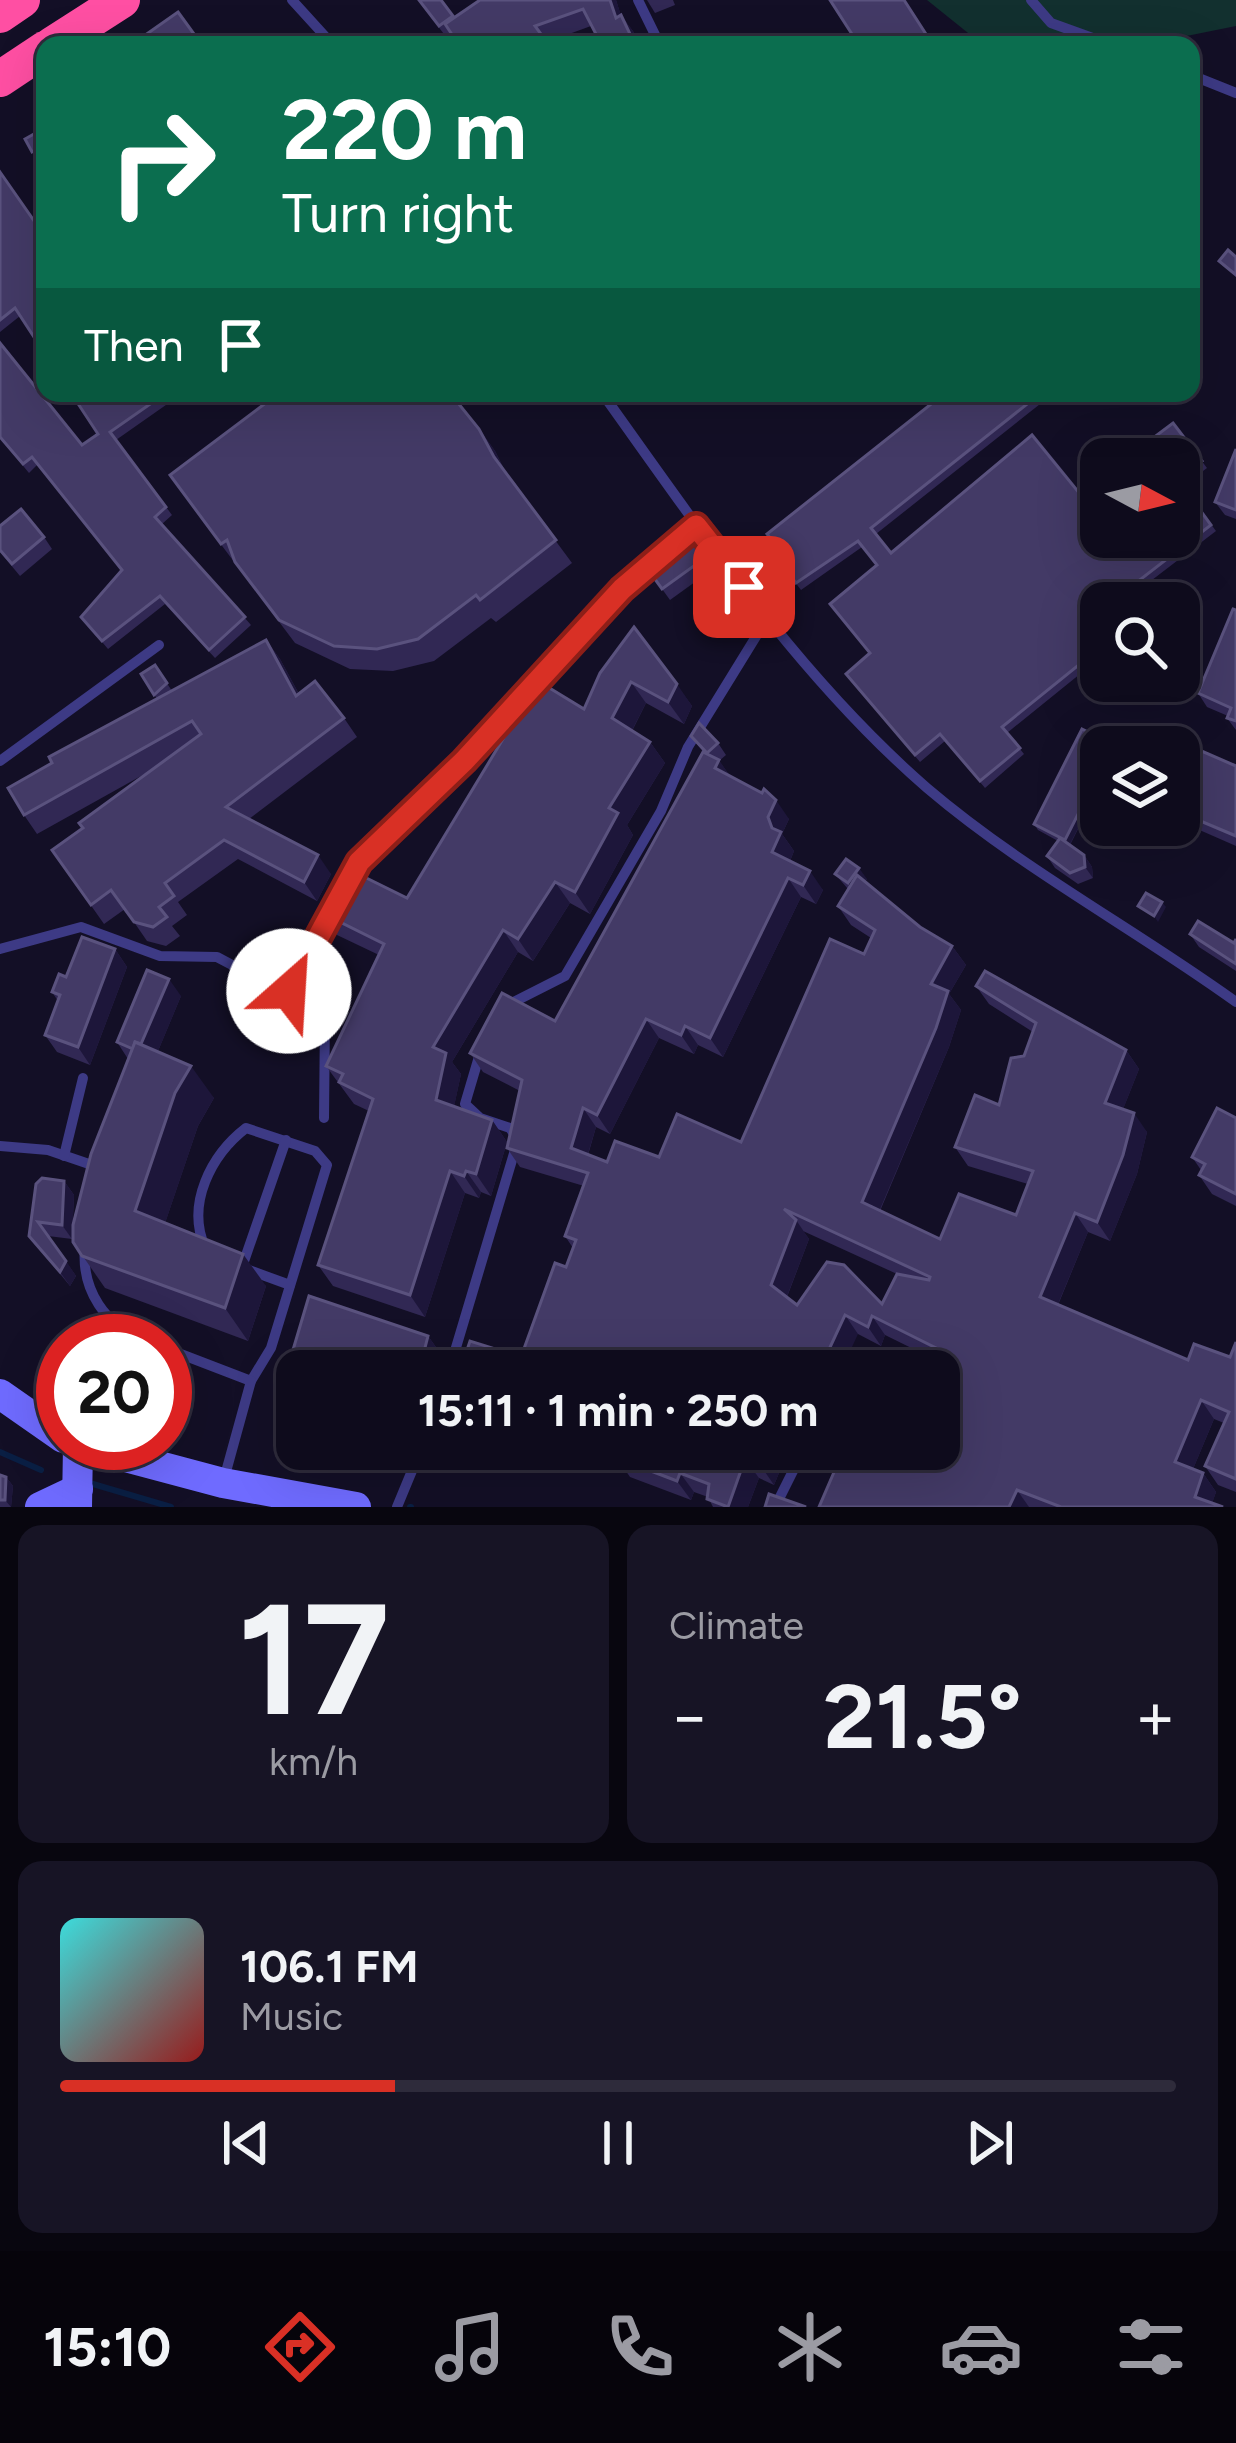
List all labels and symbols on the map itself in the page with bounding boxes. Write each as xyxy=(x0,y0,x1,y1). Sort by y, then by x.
north arrow xyxy=(1080,438,1200,558)
pin xyxy=(693,536,795,638)
position arrow xyxy=(226,928,352,1054)
speed limit sign: 20 xyxy=(36,1314,192,1470)

